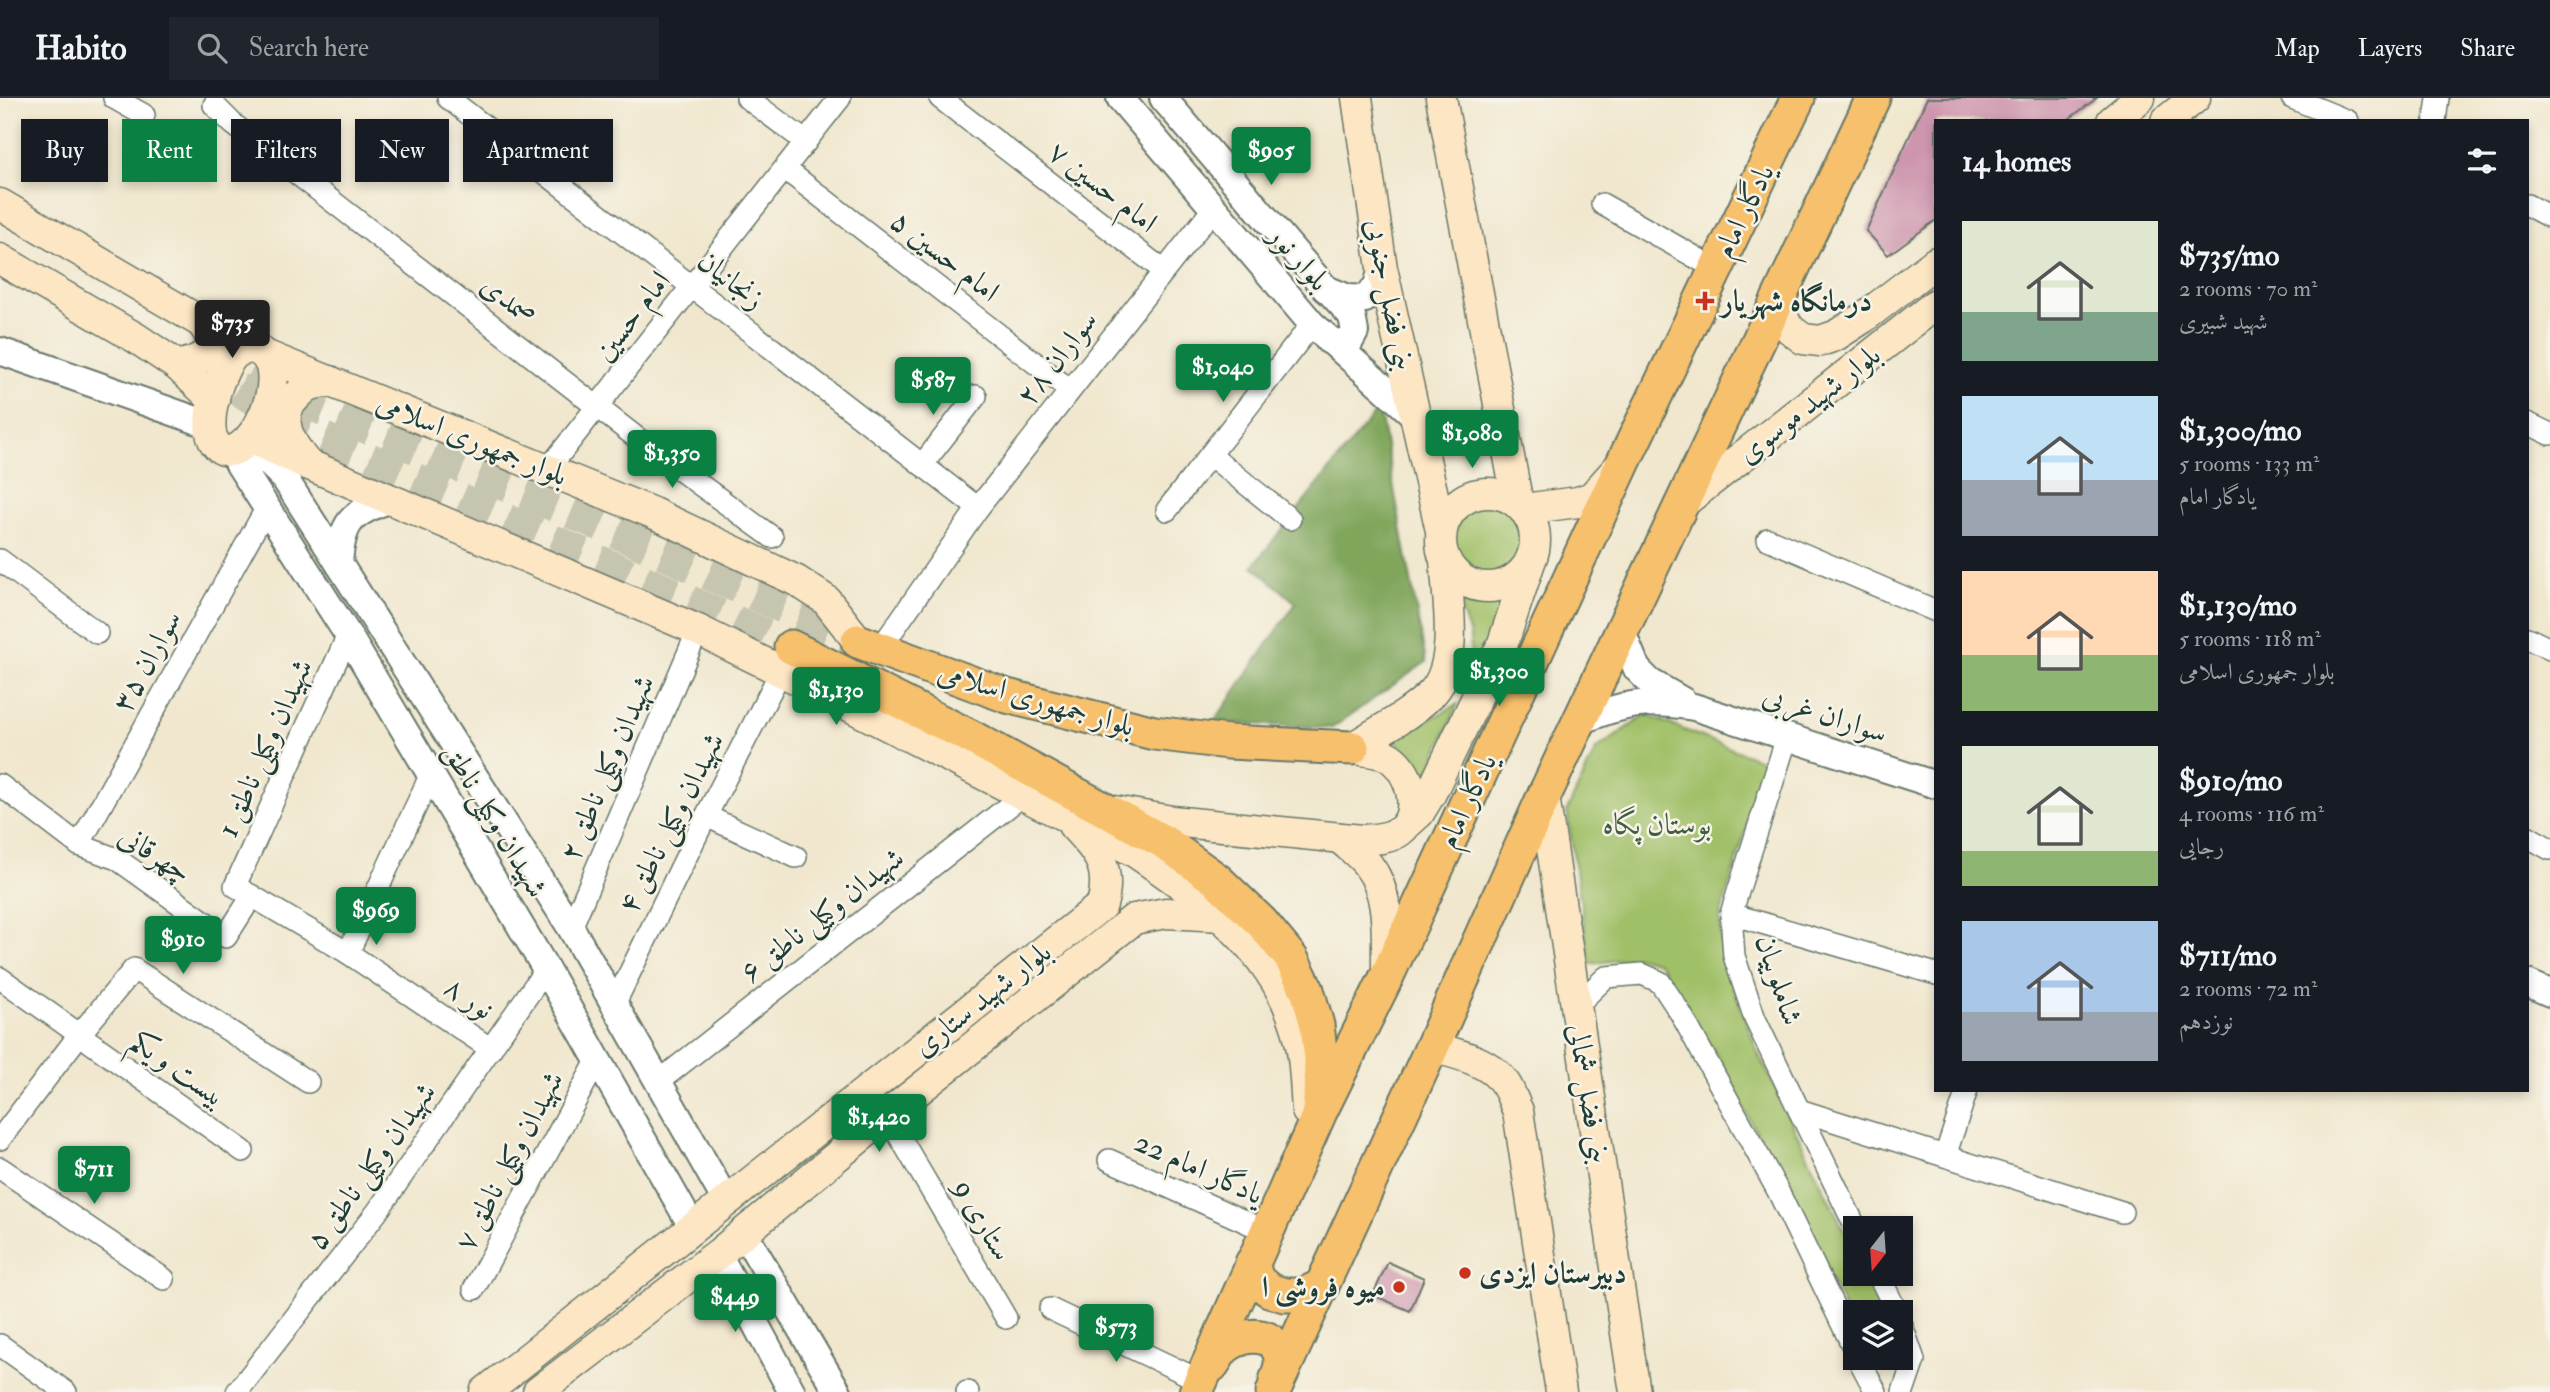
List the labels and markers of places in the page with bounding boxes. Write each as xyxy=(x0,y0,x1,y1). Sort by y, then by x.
pin: $905 xyxy=(1230,127,1312,187)
place label: درمانگاه شهریار xyxy=(1718,281,1872,320)
marker: درمانگاه شهریار xyxy=(1695,291,1715,311)
pin: $735 xyxy=(191,300,273,360)
pin: $1,040 xyxy=(1166,344,1280,404)
pin: $587 xyxy=(892,358,974,417)
pin: $1,080 xyxy=(1415,410,1529,470)
pin: $1,350 xyxy=(615,430,729,490)
pin: $1,300 xyxy=(1442,648,1556,708)
pin: $1,130 xyxy=(779,668,893,727)
pin: $969 xyxy=(335,888,417,947)
pin: $910 xyxy=(142,916,224,976)
pin: $1,420 xyxy=(822,1094,936,1154)
pin: $711 xyxy=(53,1146,135,1206)
place label: دبیرستان ایزدی xyxy=(1479,1255,1627,1292)
marker: دبیرستان ایزدی xyxy=(1457,1265,1473,1281)
place label: میوه فروشی ا xyxy=(1262,1269,1385,1308)
pin: $449 xyxy=(694,1274,776,1334)
marker: میوه فروشی ا xyxy=(1391,1279,1407,1295)
pin: $573 xyxy=(1075,1304,1157,1364)

